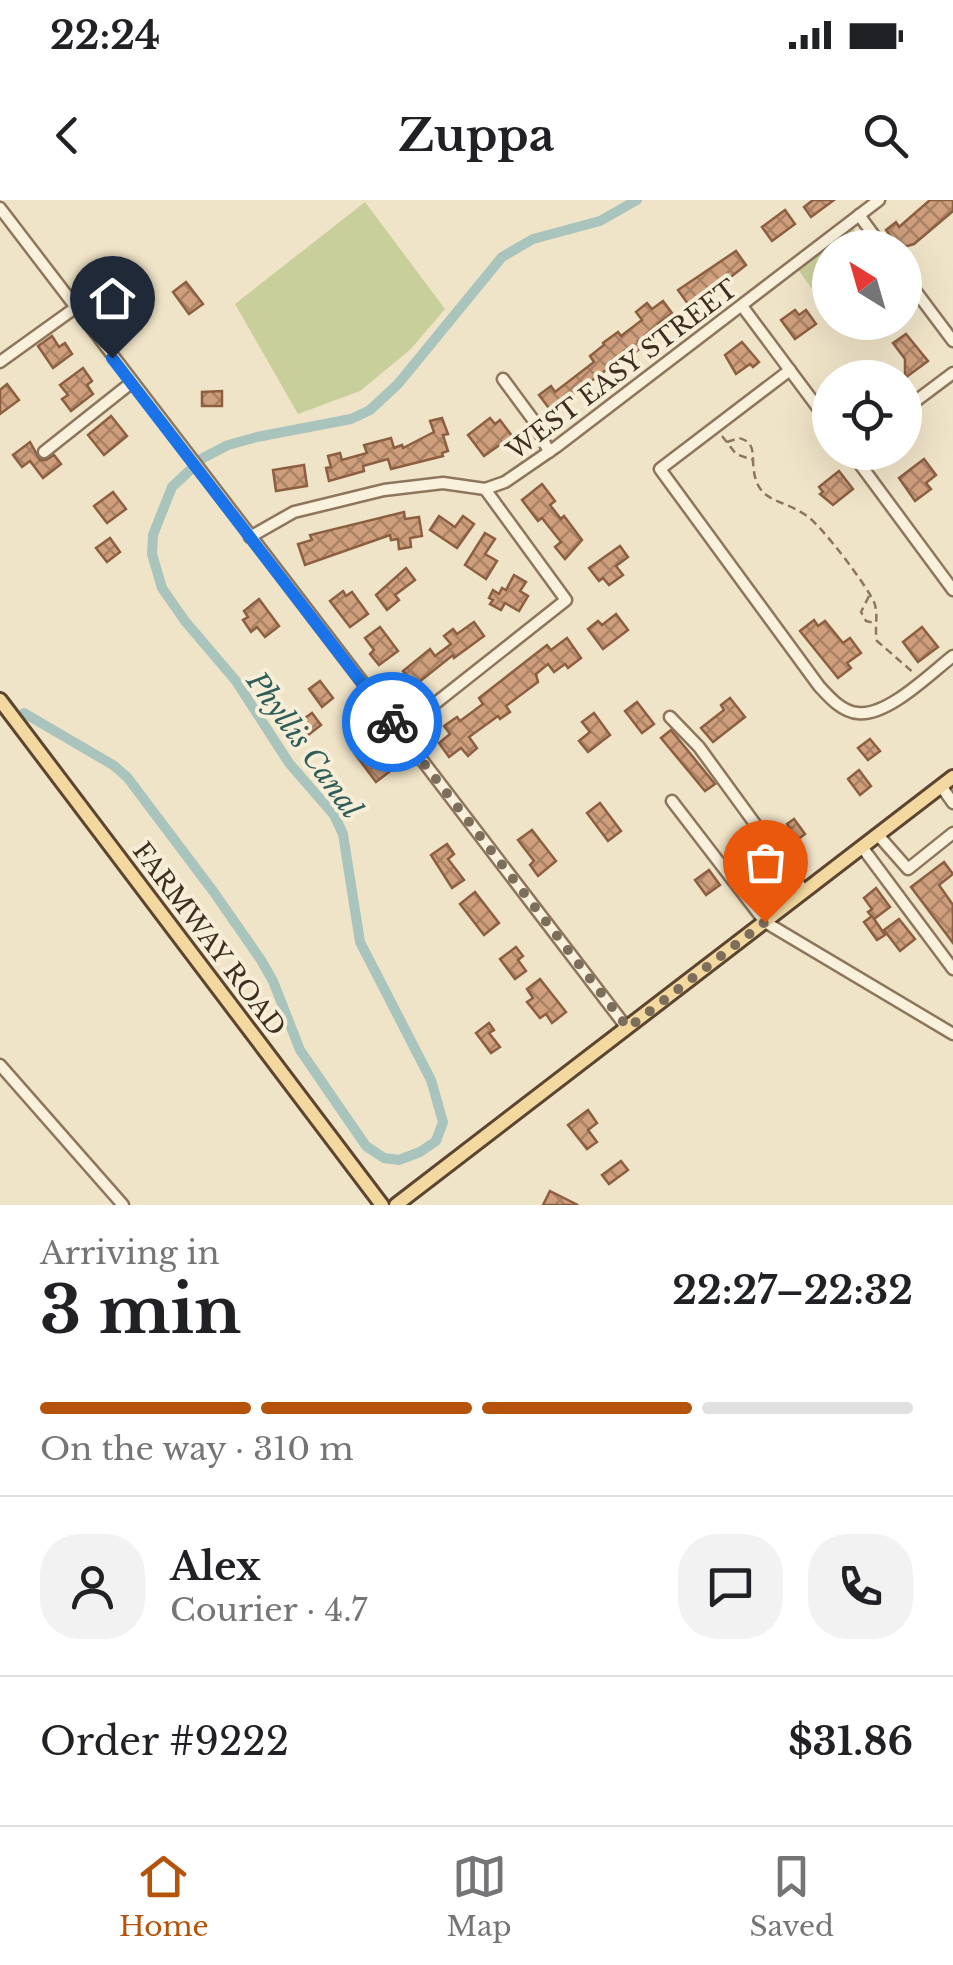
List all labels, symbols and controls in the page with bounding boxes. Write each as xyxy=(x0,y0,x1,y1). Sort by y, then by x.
text: 22:24 xyxy=(50,12,160,59)
text: Zuppa xyxy=(399,107,554,163)
icon: back xyxy=(40,108,95,163)
icon: search xyxy=(858,108,913,163)
north arrow xyxy=(812,230,922,340)
map controls xyxy=(812,230,922,470)
pin xyxy=(70,256,155,359)
icon: home xyxy=(85,271,140,326)
street label: WEST EASY STREET xyxy=(500,273,743,467)
button: locate xyxy=(812,360,922,470)
water label: Phyllis Canal xyxy=(238,664,369,825)
courier xyxy=(342,672,442,772)
icon: bike xyxy=(365,695,420,750)
pin xyxy=(723,820,808,923)
icon: bag xyxy=(738,835,793,890)
street label: FARMWAY ROAD xyxy=(126,836,292,1042)
text: Arriving in xyxy=(40,1233,219,1273)
text: 22:27–22:32 xyxy=(672,1267,913,1314)
text: 3 min xyxy=(40,1270,241,1351)
text: On the way · 310 m xyxy=(40,1429,354,1469)
button: person xyxy=(40,1534,145,1639)
button: chat xyxy=(678,1534,783,1639)
button: phone xyxy=(808,1534,913,1639)
text: Alex xyxy=(170,1543,261,1590)
text: Courier · 4.7 xyxy=(170,1590,367,1630)
text: Order #9222 xyxy=(40,1718,289,1765)
text: $31.86 xyxy=(788,1718,913,1765)
tab: Home xyxy=(119,1849,209,1944)
tab: Map xyxy=(447,1849,512,1944)
tab: Saved xyxy=(750,1849,834,1944)

